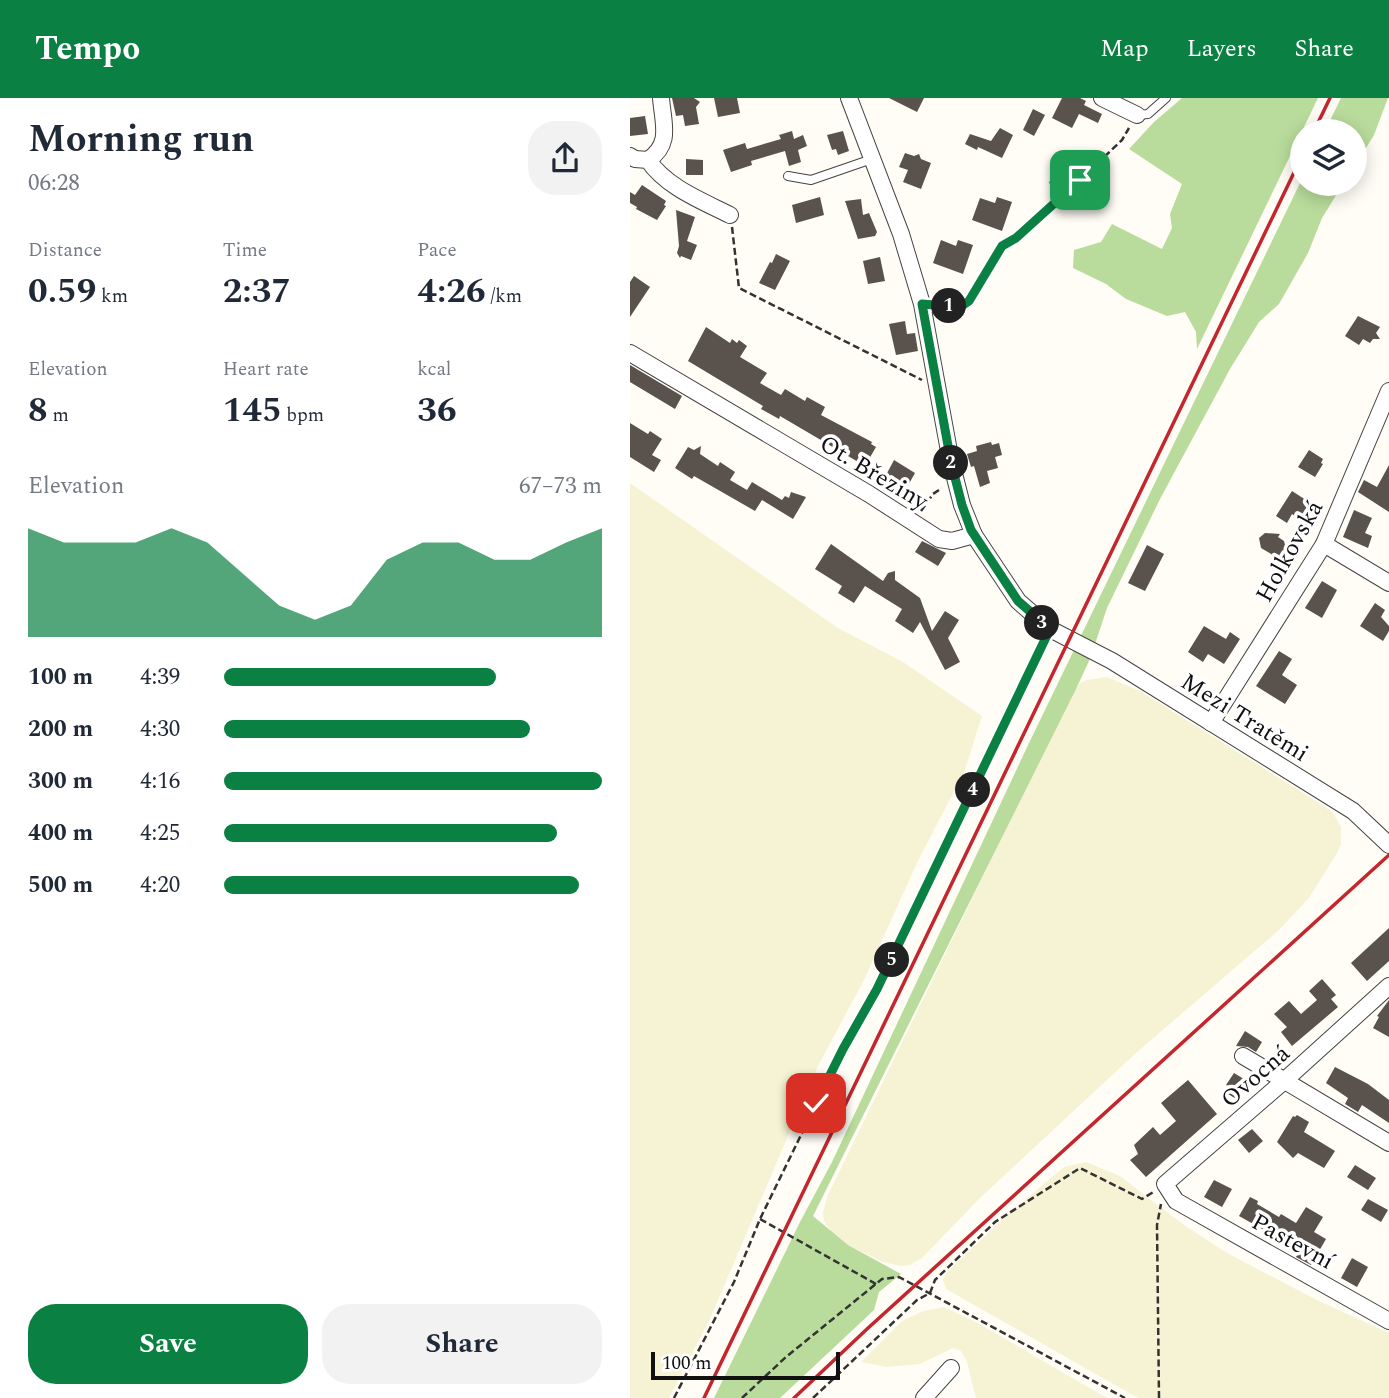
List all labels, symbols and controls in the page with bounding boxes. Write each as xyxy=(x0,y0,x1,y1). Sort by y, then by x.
text: Tempo xyxy=(35,24,140,74)
text: Map xyxy=(1100,31,1149,67)
text: Layers xyxy=(1187,31,1257,67)
text: Share xyxy=(1295,31,1354,67)
text: Morning run xyxy=(28,111,254,169)
map controls xyxy=(1290,119,1367,196)
button: layers xyxy=(1290,119,1367,196)
button: share xyxy=(528,121,602,195)
pin xyxy=(1050,150,1110,210)
icon: arrive xyxy=(1061,161,1099,199)
text: 06:28 xyxy=(28,166,80,201)
text: Distance xyxy=(28,236,102,265)
text: Time xyxy=(223,236,267,265)
text: Pace xyxy=(417,236,457,265)
text: 0.59 xyxy=(28,265,96,318)
text: 2:37 xyxy=(223,265,291,318)
text: 4:26 xyxy=(417,265,486,318)
text: km xyxy=(96,282,128,311)
text: /km xyxy=(486,282,522,311)
pin: 1 xyxy=(932,288,966,324)
text: 1 xyxy=(943,291,954,320)
text: Elevation xyxy=(28,355,108,384)
text: Heart rate xyxy=(223,355,309,384)
text: kcal xyxy=(417,355,451,384)
text: 8 xyxy=(28,384,48,437)
text: 145 xyxy=(223,384,282,437)
text: 36 xyxy=(417,384,457,437)
text: m xyxy=(48,401,69,430)
text: bpm xyxy=(282,401,324,430)
street label: Ot. Březiny xyxy=(812,426,936,520)
pin: 2 xyxy=(934,446,968,480)
text: 2 xyxy=(945,448,956,477)
text: Elevation xyxy=(28,469,124,504)
text: 67–73 m xyxy=(519,469,602,504)
street label: Holkovská xyxy=(1247,494,1333,609)
pin: 3 xyxy=(1024,606,1060,640)
text: 3 xyxy=(1036,608,1047,637)
text: 100 m xyxy=(28,660,93,695)
text: 4:39 xyxy=(140,660,180,695)
street label: Mezi Tratěmi xyxy=(1174,664,1315,771)
text: 200 m xyxy=(28,712,93,747)
text: 4:30 xyxy=(140,712,180,747)
text: 300 m xyxy=(28,764,93,799)
text: 4:16 xyxy=(140,764,180,799)
pin: 4 xyxy=(956,772,990,808)
text: 4 xyxy=(967,775,978,804)
text: 400 m xyxy=(28,816,93,851)
text: 4:25 xyxy=(140,816,180,851)
text: 500 m xyxy=(28,868,93,903)
text: 4:20 xyxy=(140,868,180,903)
pin: 5 xyxy=(874,942,910,978)
text: 5 xyxy=(886,945,897,974)
street label: Ovocná xyxy=(1213,1036,1298,1117)
pin xyxy=(786,1073,846,1133)
icon: check xyxy=(797,1084,835,1122)
street label: Pastevní xyxy=(1245,1204,1342,1280)
button: Save xyxy=(28,1304,308,1384)
button: Share xyxy=(322,1304,602,1384)
scale bar xyxy=(651,1349,840,1381)
text: 100 m xyxy=(662,1349,712,1378)

